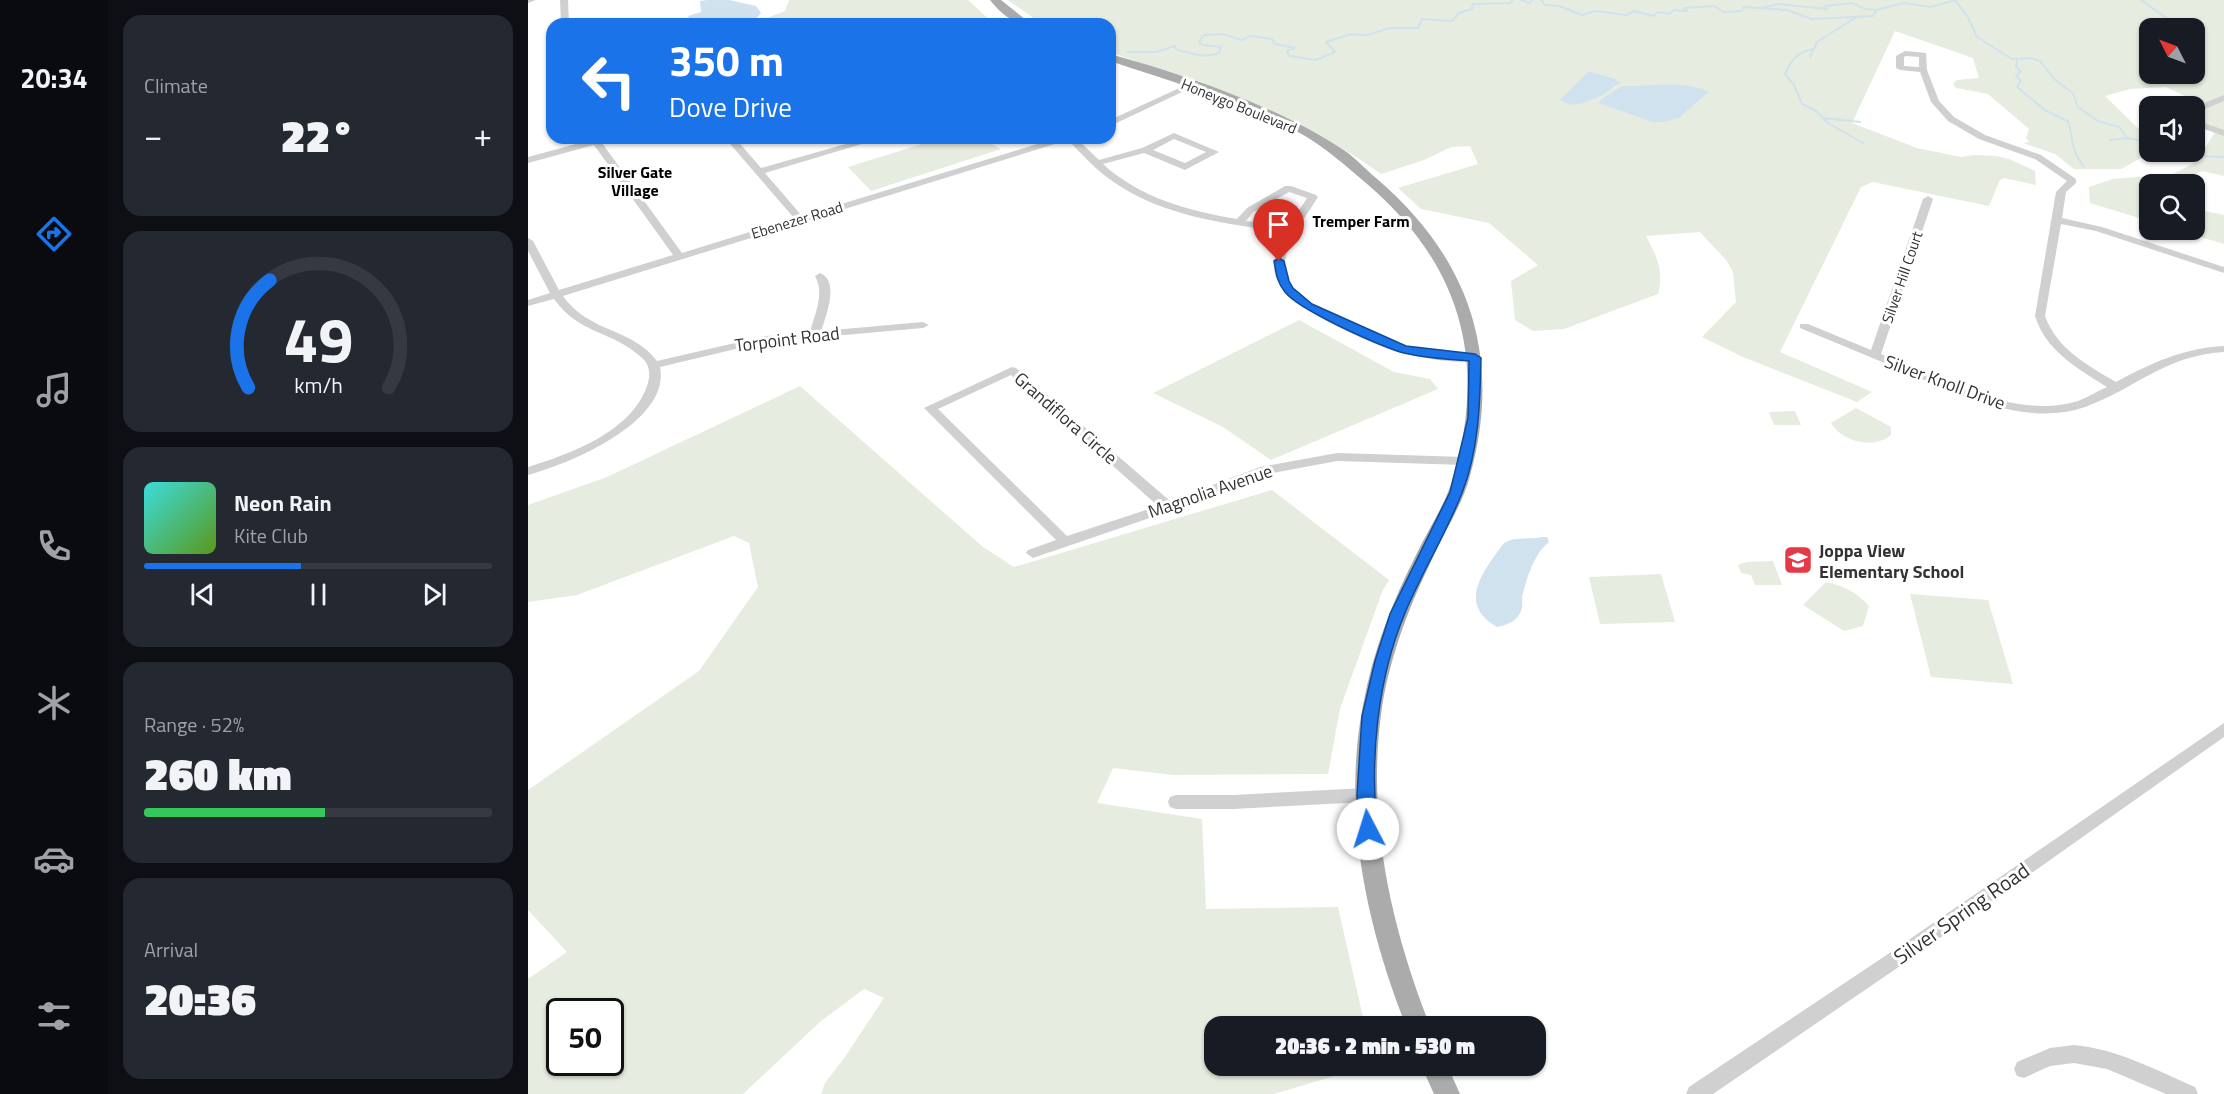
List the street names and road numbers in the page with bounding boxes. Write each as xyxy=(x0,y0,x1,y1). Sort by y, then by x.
street label: Honeygo Boulevard xyxy=(1178,72,1300,140)
street label: Ebenezer Road xyxy=(748,195,846,245)
street label: Silver Hill Court xyxy=(1875,227,1929,326)
street label: Torpoint Road xyxy=(733,319,841,359)
street label: Silver Knoll Drive xyxy=(1881,348,2009,416)
street label: Grandiflora Circle xyxy=(1008,365,1124,471)
street label: Magnolia Avenue xyxy=(1144,457,1276,525)
street label: Silver Spring Road xyxy=(1886,854,2036,972)

